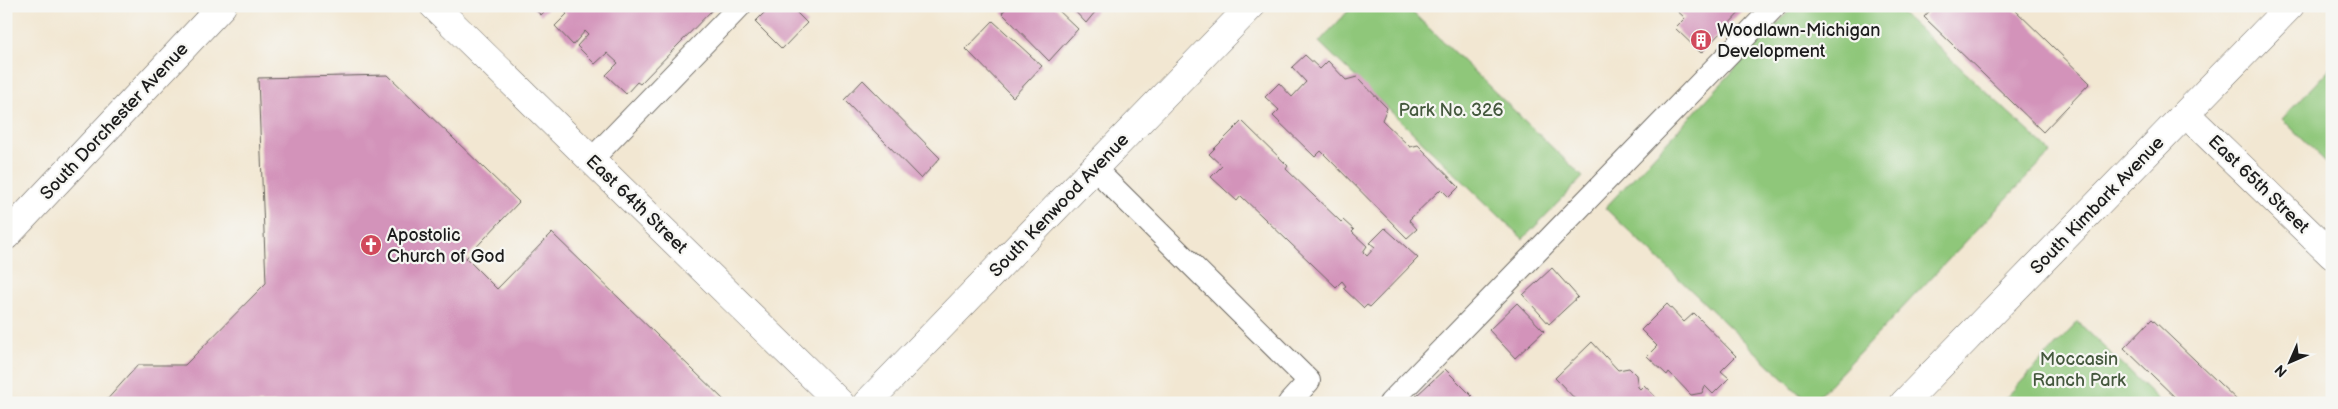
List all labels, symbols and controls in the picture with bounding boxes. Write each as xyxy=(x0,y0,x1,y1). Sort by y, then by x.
place label: Woodlawn-Michigan Development xyxy=(1717,20,1880,62)
building icon: Woodlawn-Michigan Development xyxy=(1689,28,1713,52)
street label: South Dorchester Avenue xyxy=(36,38,193,204)
park label: Park No. 326 xyxy=(1398,100,1504,121)
street label: South Kenwood Avenue xyxy=(985,129,1134,281)
street label: East 65th Street xyxy=(2204,131,2314,238)
street label: South Kimbark Avenue xyxy=(2026,132,2169,278)
street label: East 64th Street xyxy=(582,151,692,258)
place label: Apostolic Church of God xyxy=(387,225,505,267)
church icon: Apostolic Church of God xyxy=(359,233,383,257)
north arrow xyxy=(2266,336,2316,386)
park label: Moccasin Ranch Park xyxy=(2032,349,2126,391)
text: N xyxy=(2271,361,2291,381)

